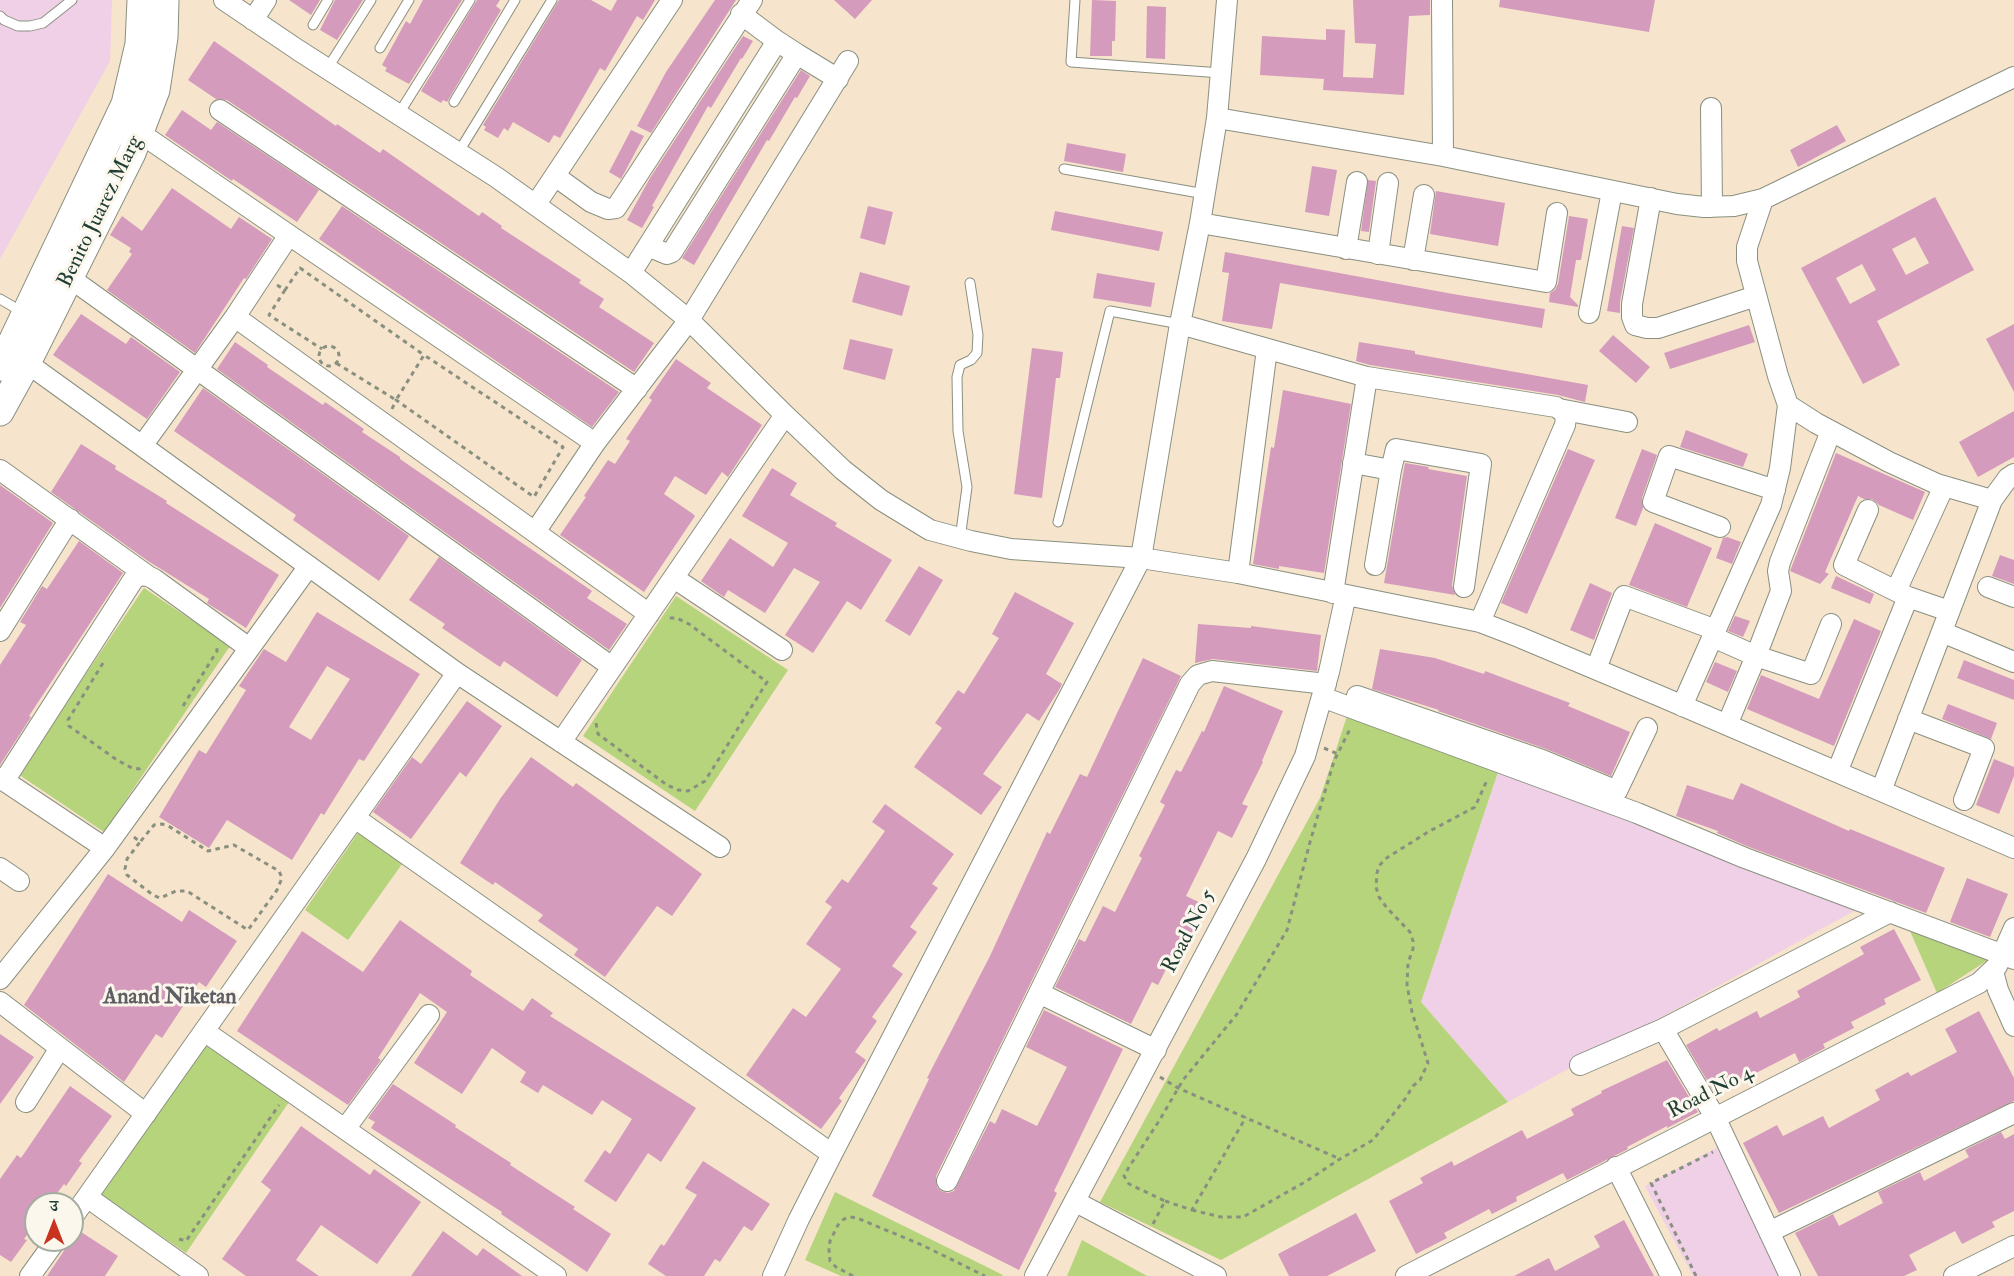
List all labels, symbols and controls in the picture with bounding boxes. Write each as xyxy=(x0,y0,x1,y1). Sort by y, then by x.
street label: Benito Juarez Marg xyxy=(53,132,149,292)
street label: Road No 5 xyxy=(1158,886,1222,978)
district label: Anand Niketan xyxy=(103,985,237,1011)
street label: Road No 4 xyxy=(1664,1061,1758,1125)
north arrow xyxy=(24,1192,84,1252)
text: उ xyxy=(50,1196,58,1216)

